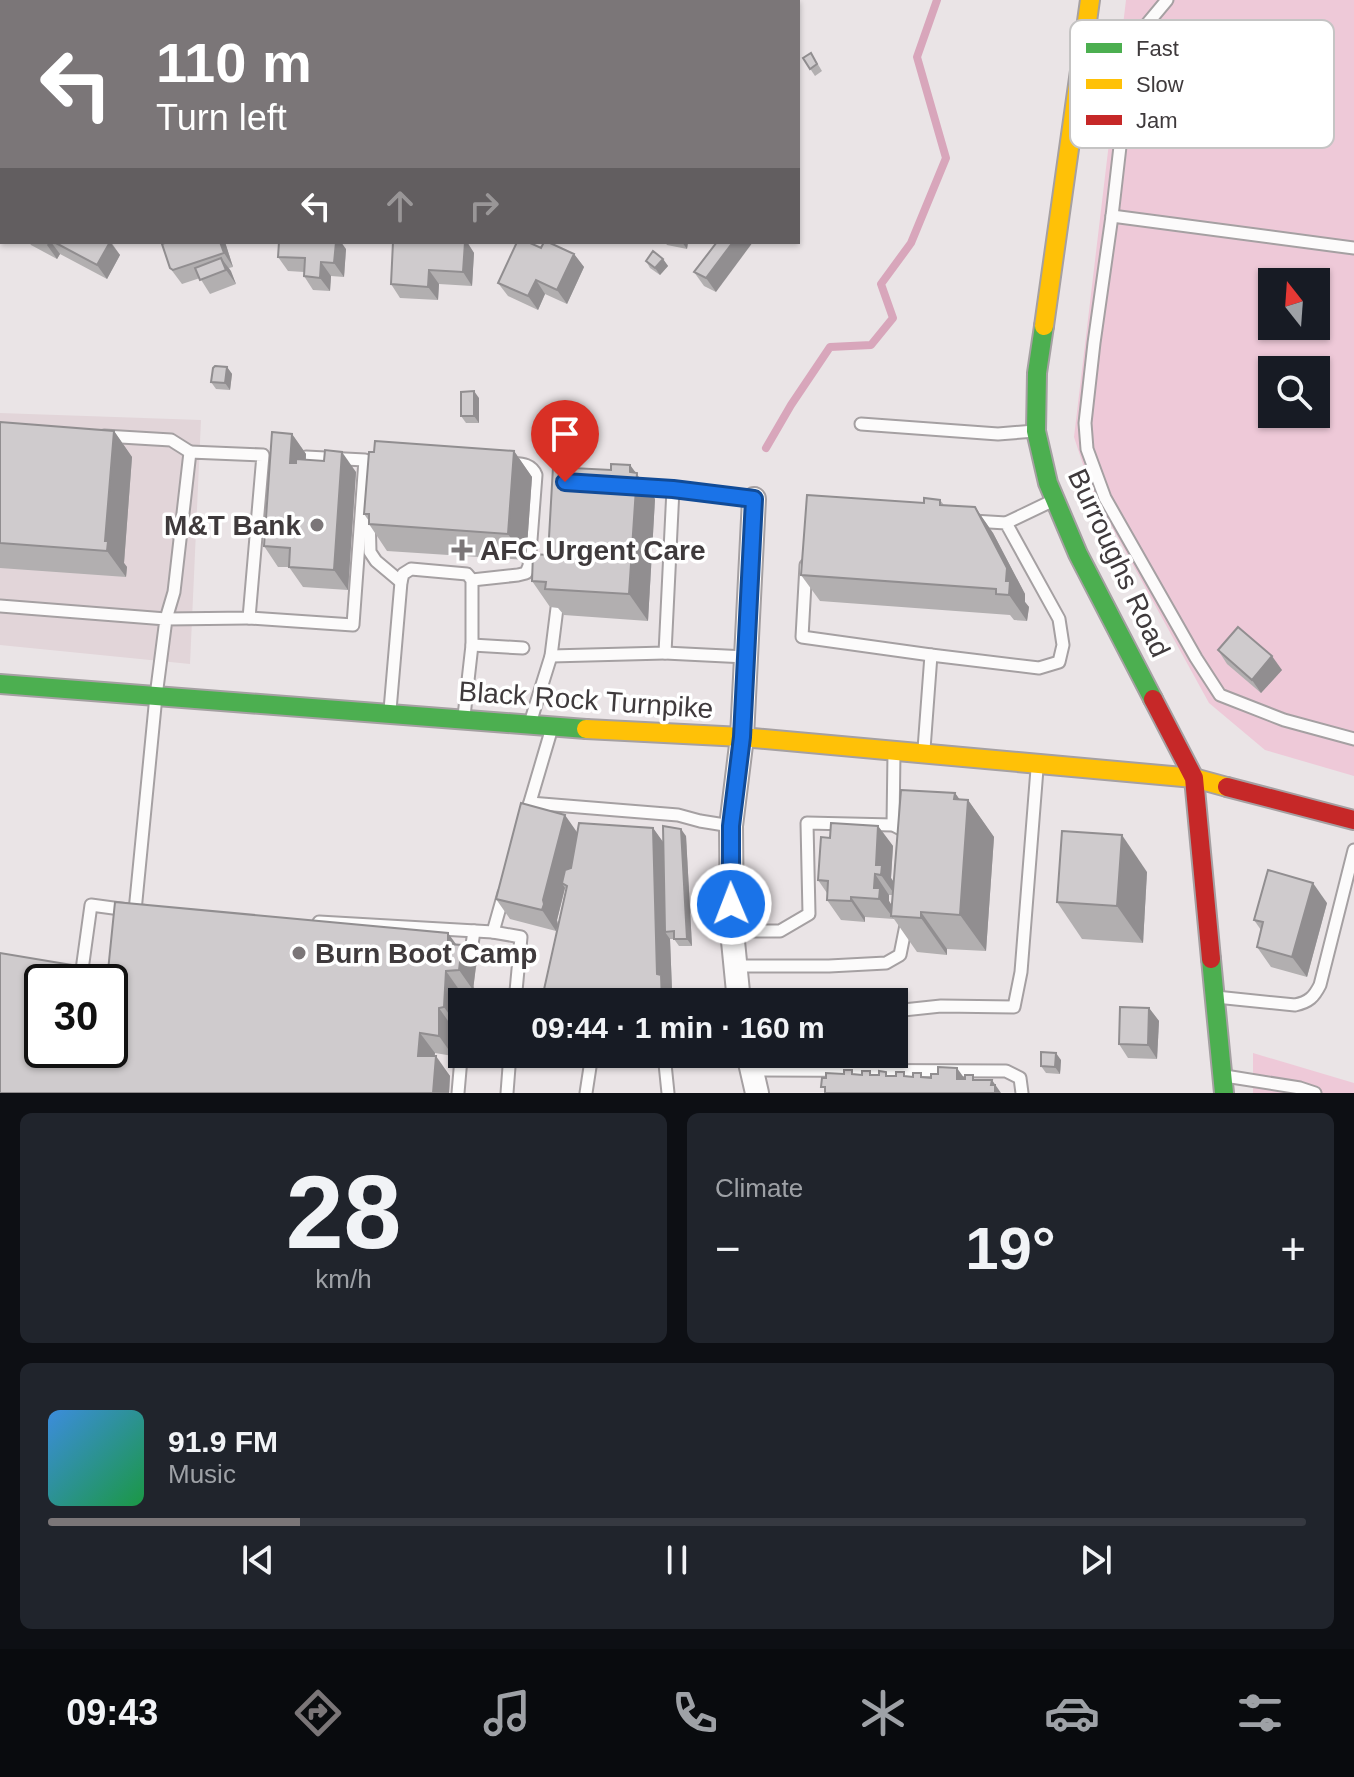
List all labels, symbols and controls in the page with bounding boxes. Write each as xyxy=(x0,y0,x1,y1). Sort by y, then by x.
legend xyxy=(1070,20,1334,148)
text: 110 m xyxy=(156,31,312,94)
icon: left xyxy=(24,32,128,136)
text: Fast xyxy=(1136,36,1179,61)
text: Slow xyxy=(1136,72,1184,97)
text: Turn left xyxy=(156,97,287,138)
text: Jam xyxy=(1136,108,1178,133)
icon: left xyxy=(294,184,338,228)
icon: ahead xyxy=(378,184,422,228)
icon: right xyxy=(462,184,506,228)
north arrow xyxy=(1258,268,1330,340)
map controls xyxy=(1258,268,1330,428)
button: search xyxy=(1258,356,1330,428)
pin xyxy=(531,400,599,482)
icon: arrive xyxy=(543,412,587,456)
street label: Burroughs Road xyxy=(1062,464,1176,662)
place label: M&T Bank xyxy=(164,510,301,541)
marker: M&T Bank xyxy=(308,516,326,534)
place label: AFC Urgent Care xyxy=(480,535,706,566)
marker: AFC Urgent Care xyxy=(451,539,473,561)
street label: Black Rock Turnpike xyxy=(458,676,714,724)
position arrow xyxy=(689,862,773,946)
place label: Burn Boot Camp xyxy=(315,938,537,969)
marker: Burn Boot Camp xyxy=(290,944,308,962)
speed limit sign: 30 xyxy=(24,964,128,1068)
text: 09:44 · 1 min · 160 m xyxy=(531,1011,825,1044)
text: 28 xyxy=(286,1154,401,1270)
text: Climate xyxy=(715,1173,803,1203)
text: 19° xyxy=(965,1215,1056,1282)
text: − xyxy=(715,1224,741,1273)
text: + xyxy=(1280,1224,1306,1273)
text: km/h xyxy=(315,1264,372,1294)
text: 91.9 FM xyxy=(168,1425,278,1458)
text: Music xyxy=(168,1459,236,1489)
icon: previous xyxy=(236,1538,280,1582)
icon: pause xyxy=(655,1538,699,1582)
icon: next xyxy=(1074,1538,1118,1582)
icon: directions xyxy=(290,1685,346,1741)
icon: music xyxy=(479,1685,535,1741)
icon: phone xyxy=(667,1685,723,1741)
icon: climate xyxy=(855,1685,911,1741)
icon: car xyxy=(1044,1685,1100,1741)
icon: filters xyxy=(1232,1685,1288,1741)
text: 09:43 xyxy=(66,1692,158,1733)

